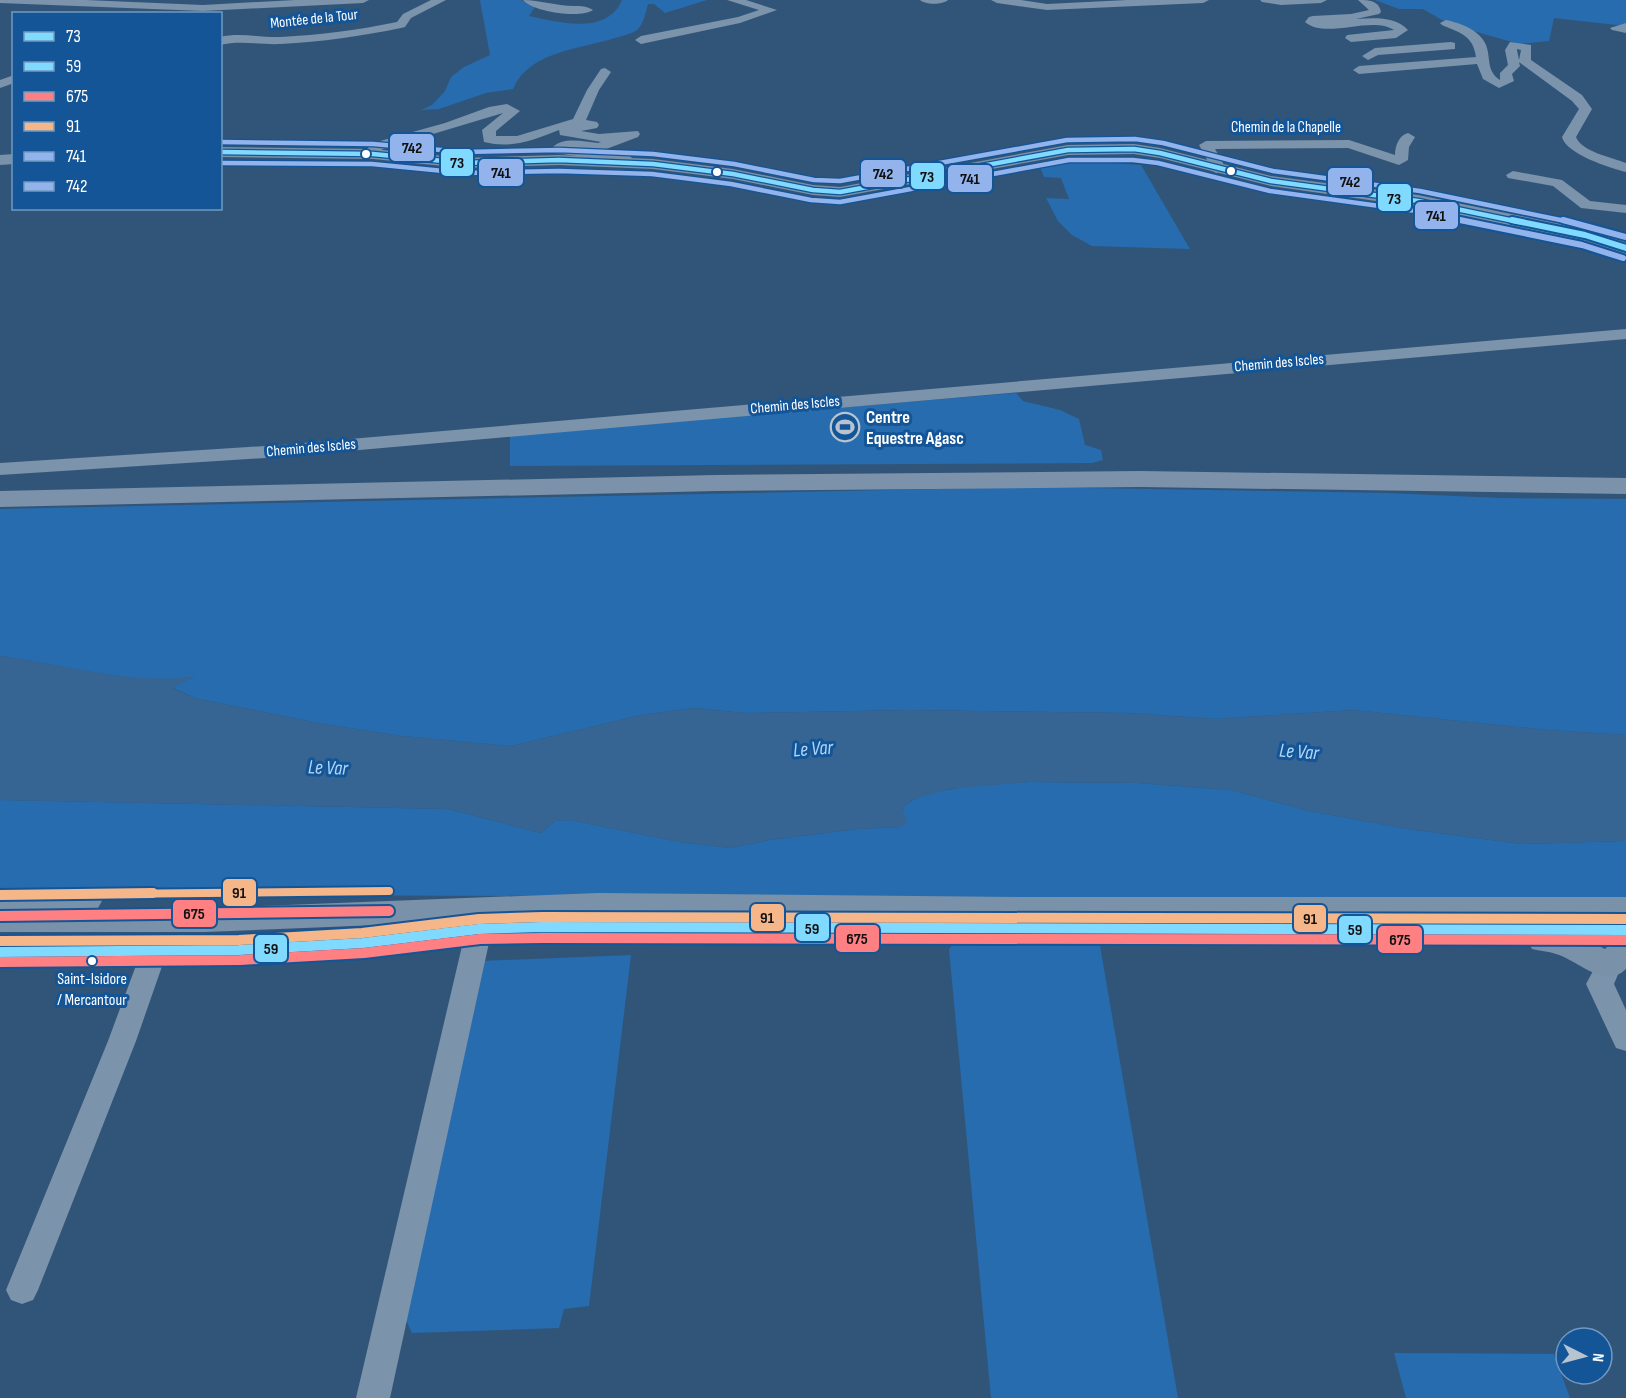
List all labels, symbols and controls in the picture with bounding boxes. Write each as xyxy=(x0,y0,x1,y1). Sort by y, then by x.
street label: Montée de la Tour xyxy=(269,5,359,33)
legend xyxy=(12,12,222,210)
text: 73 xyxy=(66,26,81,47)
text: 59 xyxy=(66,56,81,77)
text: 675 xyxy=(66,86,88,107)
text: 91 xyxy=(66,116,81,137)
street label: Chemin de la Chapelle xyxy=(1231,118,1341,137)
line badge: 742 xyxy=(389,133,435,162)
text: 742 xyxy=(402,139,422,158)
text: 741 xyxy=(66,146,87,167)
unlabelled marker xyxy=(360,148,372,160)
line badge: 73 xyxy=(440,148,474,177)
text: 73 xyxy=(450,154,464,173)
line badge: 741 xyxy=(478,158,524,187)
line badge: 742 xyxy=(860,159,906,188)
line badge: 73 xyxy=(910,162,945,190)
text: 741 xyxy=(491,164,512,183)
line badge: 741 xyxy=(947,164,993,193)
text: 742 xyxy=(873,165,893,184)
unlabelled marker xyxy=(1225,165,1237,177)
unlabelled marker xyxy=(711,166,723,178)
line badge: 742 xyxy=(1327,167,1373,196)
text: 73 xyxy=(920,168,934,187)
text: 741 xyxy=(960,170,981,189)
text: 742 xyxy=(1340,173,1360,192)
text: 742 xyxy=(66,176,87,197)
line badge: 73 xyxy=(1377,183,1412,212)
text: 73 xyxy=(1387,190,1401,209)
line badge: 741 xyxy=(1414,201,1459,230)
text: 741 xyxy=(1426,207,1447,226)
street label: Chemin des Iscles xyxy=(1234,350,1324,376)
street label: Chemin des Iscles xyxy=(750,392,840,418)
place label: Centre Equestre Agasc xyxy=(866,407,964,449)
sports icon: Centre Equestre Agasc xyxy=(829,411,861,443)
street label: Chemin des Iscles xyxy=(266,435,356,461)
water label: Le Var xyxy=(792,736,835,762)
water label: Le Var xyxy=(1278,739,1321,765)
water label: Le Var xyxy=(308,755,350,781)
line badge: 91 xyxy=(222,878,257,907)
text: 91 xyxy=(232,884,247,903)
line badge: 675 xyxy=(172,899,217,928)
line badge: 91 xyxy=(750,903,785,932)
line badge: 91 xyxy=(1293,904,1327,933)
text: 675 xyxy=(183,905,205,924)
text: 91 xyxy=(760,909,775,928)
text: 91 xyxy=(1303,910,1318,929)
line badge: 59 xyxy=(795,913,830,942)
line badge: 59 xyxy=(1338,915,1372,944)
text: 59 xyxy=(805,920,819,939)
text: 59 xyxy=(1348,921,1362,940)
line badge: 675 xyxy=(835,924,880,953)
line badge: 675 xyxy=(1377,925,1423,954)
text: 675 xyxy=(846,930,868,949)
text: 675 xyxy=(1389,931,1411,950)
line badge: 59 xyxy=(254,934,288,963)
text: 59 xyxy=(264,940,278,959)
marker: Saint-Isidore / Mercantour xyxy=(86,955,98,967)
place label: Saint-Isidore / Mercantour xyxy=(57,970,127,1010)
north arrow xyxy=(1554,1326,1614,1386)
text: N xyxy=(1588,1352,1607,1363)

